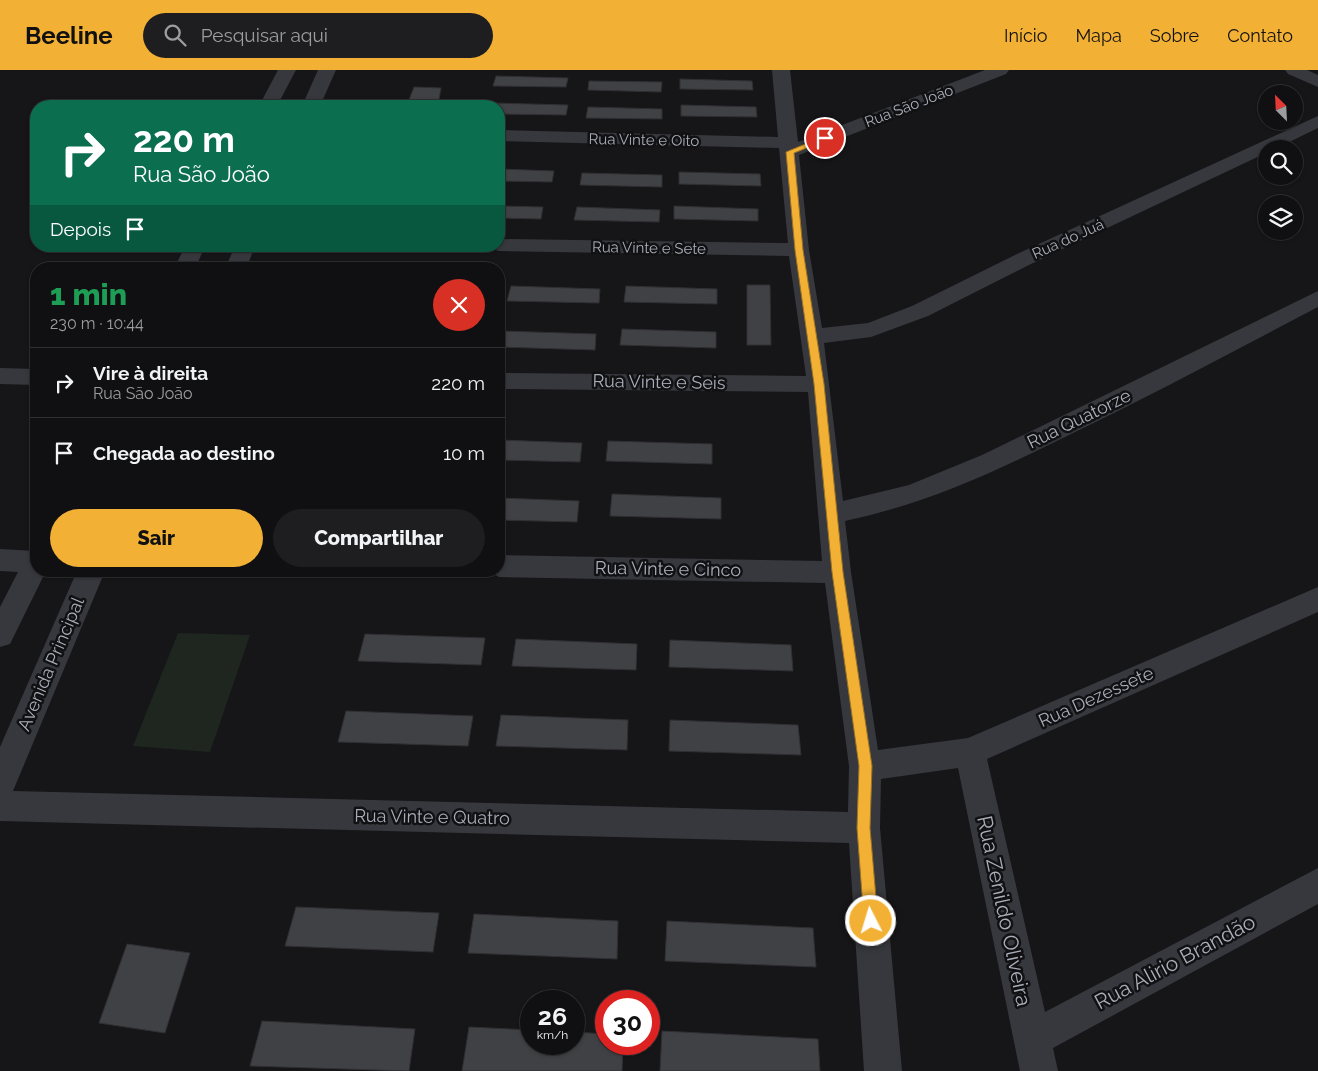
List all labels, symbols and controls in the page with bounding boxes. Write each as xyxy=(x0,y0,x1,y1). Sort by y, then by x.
search box xyxy=(143,13,493,58)
text: Beeline xyxy=(25,21,113,50)
icon: search xyxy=(161,21,189,49)
text: Pesquisar aqui xyxy=(201,24,328,46)
text: Início xyxy=(1004,25,1047,46)
text: Mapa xyxy=(1075,25,1122,46)
text: Sobre xyxy=(1150,25,1199,46)
text: Contato xyxy=(1227,25,1293,46)
street label: Rua São João xyxy=(862,81,956,131)
north arrow xyxy=(1258,85,1302,130)
map controls xyxy=(1258,85,1303,240)
pin xyxy=(804,117,846,159)
text: 220 m xyxy=(133,119,235,160)
icon: right xyxy=(50,120,115,185)
icon: arrive xyxy=(811,124,839,152)
street label: Rua Vinte e Oito xyxy=(588,130,700,150)
button: search xyxy=(1258,140,1303,185)
text: Rua São João xyxy=(133,161,270,187)
button: layers xyxy=(1258,195,1303,240)
icon: arrive xyxy=(121,215,149,243)
street label: Rua do Juá xyxy=(1029,215,1107,263)
text: Depois xyxy=(50,218,111,240)
street label: Rua Vinte e Sete xyxy=(592,238,706,258)
text: 1 min xyxy=(50,277,127,312)
button: close xyxy=(433,279,485,331)
text: 230 m · 10:44 xyxy=(50,314,144,333)
text: Vire à direita xyxy=(93,362,208,384)
icon: right xyxy=(50,369,78,397)
street label: Rua Vinte e Seis xyxy=(592,370,726,393)
text: 220 m xyxy=(431,372,485,394)
text: Rua São João xyxy=(93,384,193,403)
street label: Rua Quatorze xyxy=(1024,384,1134,453)
icon: arrive xyxy=(50,439,78,467)
text: Chegada ao destino xyxy=(93,442,275,464)
text: 10 m xyxy=(443,442,485,464)
button: Sair xyxy=(50,509,263,567)
button: Compartilhar xyxy=(273,509,485,567)
street label: Rua Vinte e Cinco xyxy=(595,557,742,580)
street label: Avenida Principal xyxy=(13,594,88,734)
street label: Rua Dezessete xyxy=(1035,662,1157,731)
street label: Rua Vinte e Quatro xyxy=(354,805,510,828)
street label: Rua Zenildo Oliveira xyxy=(972,813,1037,1008)
position arrow xyxy=(844,894,896,946)
street label: Rua Alirio Brandão xyxy=(1090,909,1259,1014)
speed limit sign: 30 xyxy=(595,990,660,1055)
text: 26 xyxy=(538,1001,567,1031)
text: km/h xyxy=(537,1028,568,1042)

